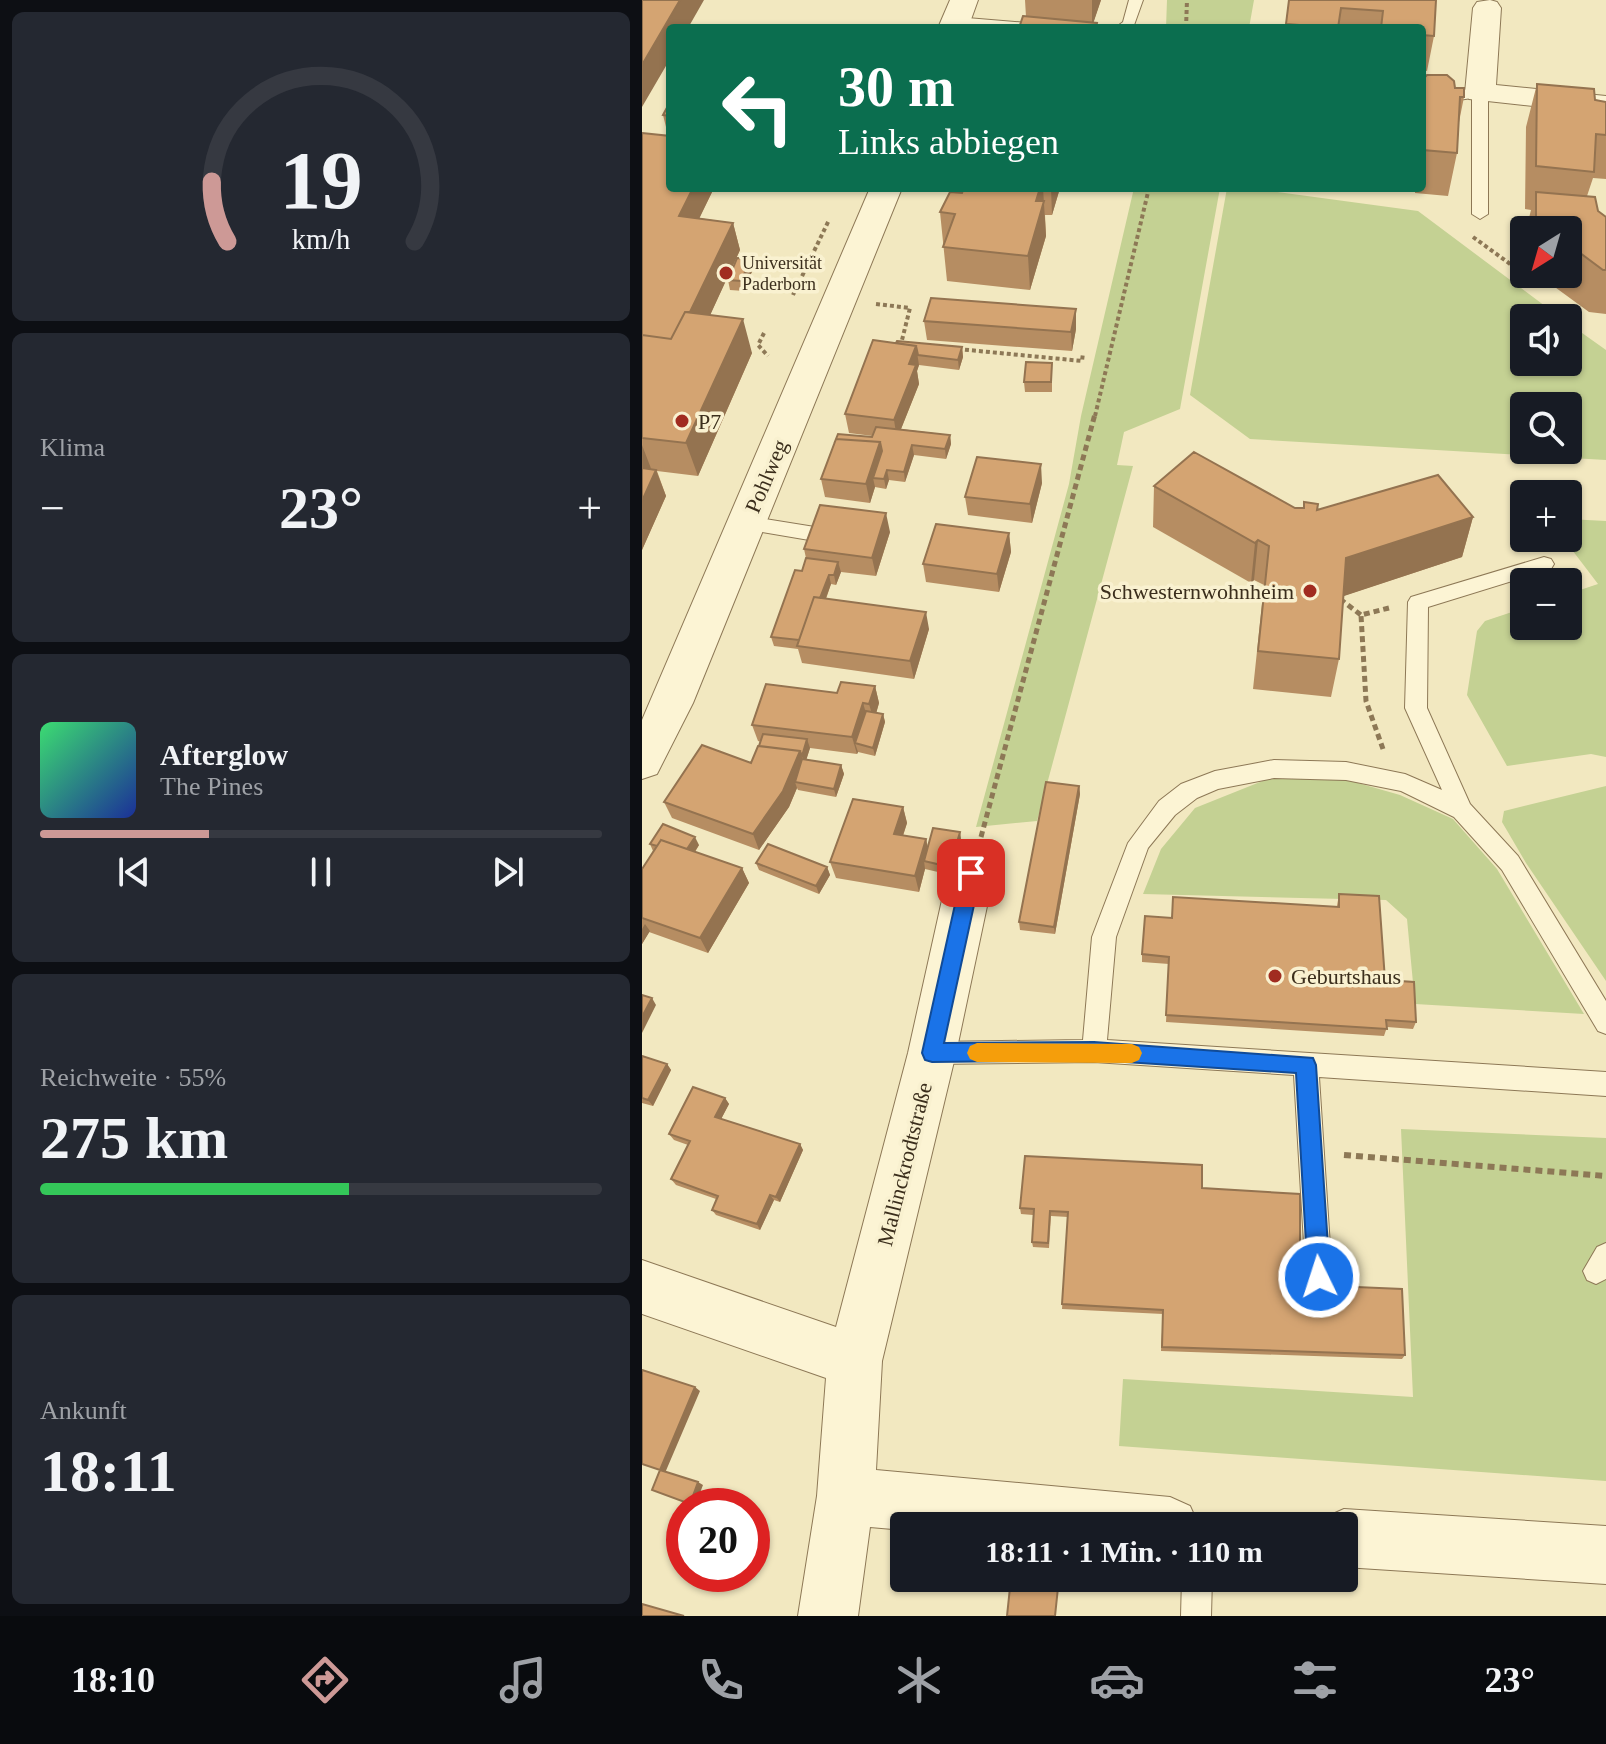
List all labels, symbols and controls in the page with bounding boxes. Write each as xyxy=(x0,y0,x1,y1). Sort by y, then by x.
icon: left xyxy=(706,56,810,160)
text: 30 m xyxy=(838,56,955,118)
text: Links abbiegen xyxy=(838,122,1059,162)
text: 19 xyxy=(279,134,363,226)
north arrow xyxy=(1510,216,1582,288)
map controls xyxy=(1510,216,1582,640)
text: km/h xyxy=(292,225,350,256)
place label: Universität Paderborn xyxy=(742,253,822,294)
marker: Universität Paderborn xyxy=(717,264,735,282)
button: sound xyxy=(1510,304,1582,376)
button: search xyxy=(1510,392,1582,464)
place label: P7 xyxy=(698,409,721,434)
marker: P7 xyxy=(673,412,691,430)
text: Klima xyxy=(40,433,105,462)
street label: Pohlweg xyxy=(740,436,793,517)
text: 23° xyxy=(279,475,363,541)
button: + xyxy=(1510,480,1582,552)
text: − xyxy=(40,484,65,533)
text: + xyxy=(577,484,602,533)
button: − xyxy=(1510,568,1582,640)
place label: Schwesternwohnheim xyxy=(1100,579,1294,604)
marker: Schwesternwohnheim xyxy=(1301,582,1319,600)
text: Afterglow xyxy=(160,738,288,771)
text: The Pines xyxy=(160,772,263,801)
pin xyxy=(937,839,1005,907)
icon: previous xyxy=(112,850,156,894)
icon: pause xyxy=(299,850,343,894)
icon: next xyxy=(486,850,530,894)
icon: arrive xyxy=(949,851,993,895)
place label: Geburtshaus xyxy=(1291,964,1401,989)
marker: Geburtshaus xyxy=(1266,967,1284,985)
text: Reichweite · 55% xyxy=(40,1063,226,1092)
street label: Mallinckrodtstraße xyxy=(872,1080,937,1248)
text: 275 km xyxy=(40,1105,228,1171)
position arrow xyxy=(1277,1235,1361,1319)
text: Ankunft xyxy=(40,1396,127,1425)
text: 18:11 xyxy=(40,1438,177,1504)
speed limit sign: 20 xyxy=(666,1488,770,1592)
text: 18:11 · 1 Min. · 110 m xyxy=(985,1535,1263,1568)
icon: directions xyxy=(297,1652,353,1708)
icon: music xyxy=(495,1652,551,1708)
icon: phone xyxy=(693,1652,749,1708)
icon: climate xyxy=(891,1652,947,1708)
icon: car xyxy=(1089,1652,1145,1708)
icon: filters xyxy=(1287,1652,1343,1708)
text: 18:10 xyxy=(71,1660,155,1700)
text: 23° xyxy=(1485,1660,1535,1700)

